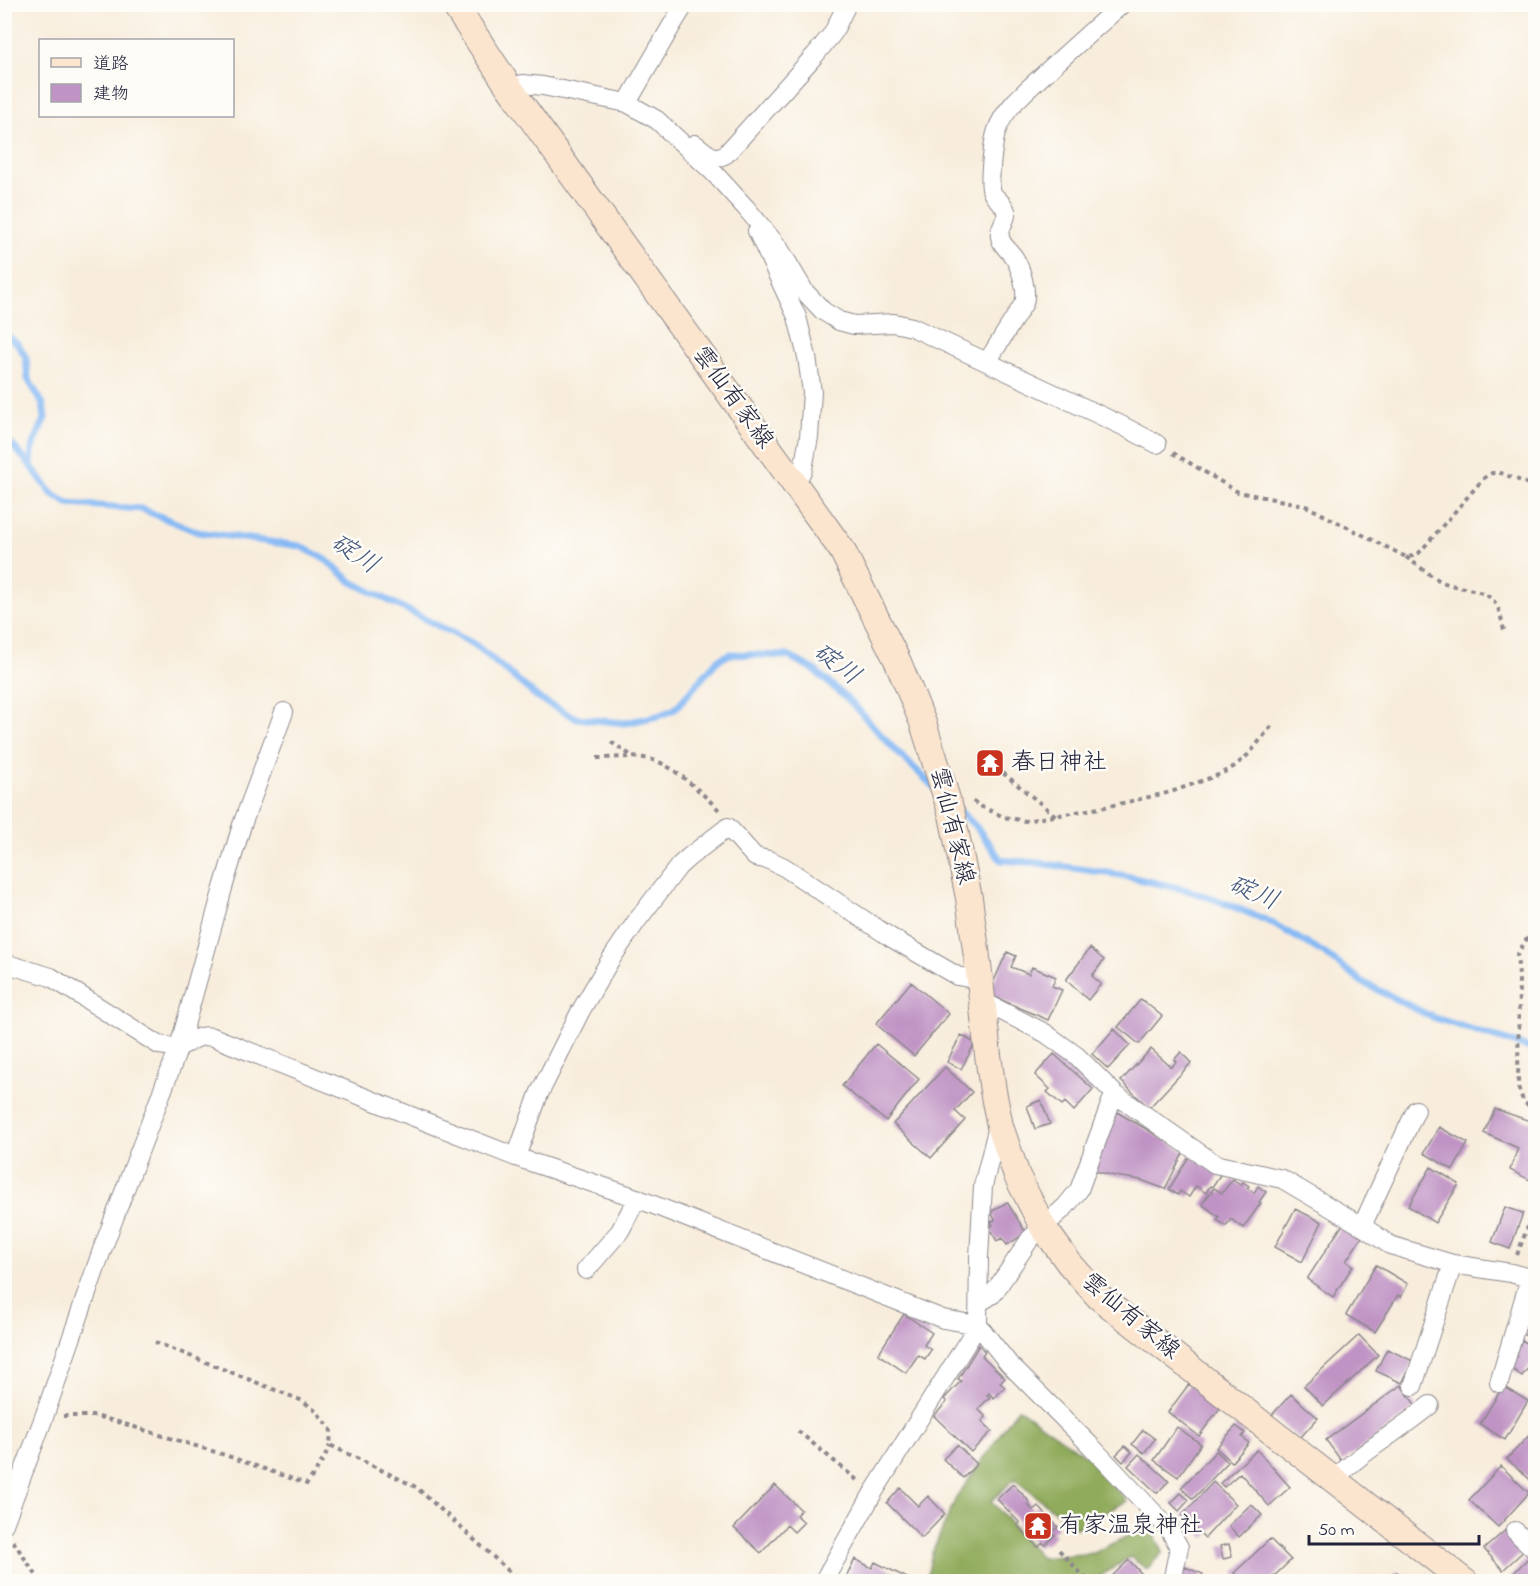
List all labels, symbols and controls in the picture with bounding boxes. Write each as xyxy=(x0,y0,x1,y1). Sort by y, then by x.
legend xyxy=(39,39,234,117)
text: 道路 xyxy=(93,52,129,78)
text: 建物 xyxy=(93,82,129,108)
street label: 雲仙有家線 xyxy=(683,339,781,457)
water label: 碇川 xyxy=(322,525,386,585)
water label: 碇川 xyxy=(804,634,868,696)
place label: 春日神社 xyxy=(1011,746,1107,781)
temple icon: 春日神社 xyxy=(974,747,1006,779)
street label: 雲仙有家線 xyxy=(920,764,982,888)
water label: 碇川 xyxy=(1222,866,1284,922)
street label: 雲仙有家線 xyxy=(1073,1265,1187,1369)
scale bar xyxy=(1309,1508,1478,1546)
place label: 有家温泉神社 xyxy=(1059,1509,1203,1544)
temple icon: 有家温泉神社 xyxy=(1022,1510,1054,1542)
text: 50 m xyxy=(1318,1518,1355,1544)

